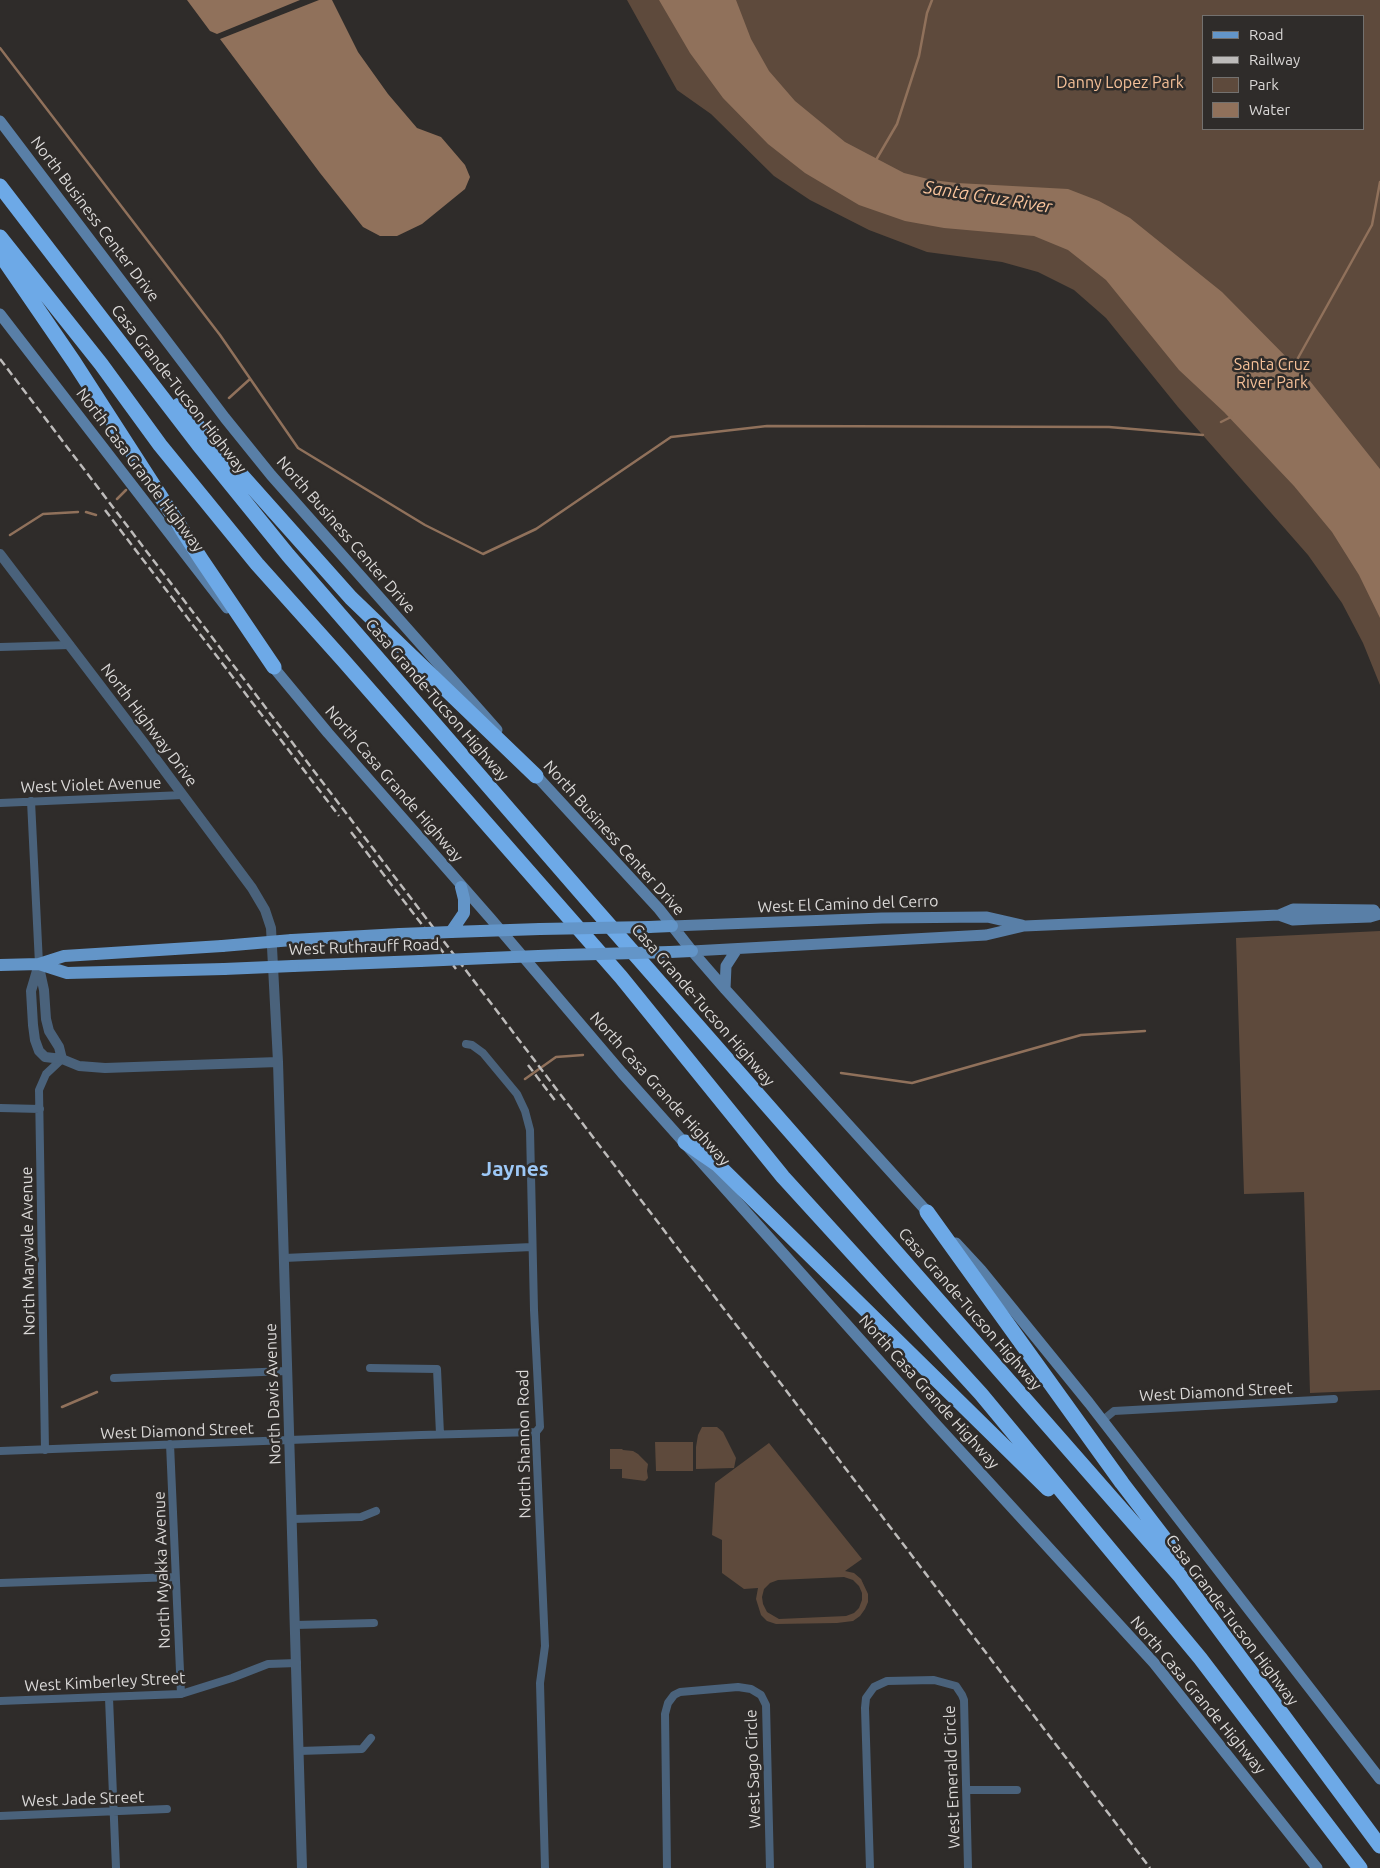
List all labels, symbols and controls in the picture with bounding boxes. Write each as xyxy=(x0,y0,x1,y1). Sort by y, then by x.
legend xyxy=(1202,15,1365,130)
text: Road xyxy=(1249,26,1284,43)
text: Railway xyxy=(1249,51,1300,68)
park label: Danny Lopez Park xyxy=(1056,73,1184,93)
text: Park xyxy=(1249,76,1279,93)
text: Water xyxy=(1249,101,1290,118)
street label: North Business Center Drive xyxy=(27,133,163,305)
water label: Santa Cruz River xyxy=(922,176,1054,218)
street label: Casa Grande-Tucson Highway xyxy=(107,301,251,477)
park label: Santa Cruz River Park xyxy=(1234,355,1310,393)
street label: North Casa Grande Highway xyxy=(72,384,208,556)
street label: North Business Center Drive xyxy=(272,452,420,618)
street label: Casa Grande-Tucson Highway xyxy=(361,615,513,785)
street label: North Highway Drive xyxy=(96,660,202,790)
street label: North Casa Grande Highway xyxy=(321,702,467,866)
street label: North Business Center Drive xyxy=(539,757,689,919)
street label: West Violet Avenue xyxy=(20,773,162,797)
street label: West El Camino del Cerro xyxy=(757,891,939,917)
street label: Casa Grande-Tucson Highway xyxy=(627,920,779,1090)
street label: West Ruthrauff Road xyxy=(288,935,440,959)
street label: North Casa Grande Highway xyxy=(586,1008,734,1170)
district label: Jaynes xyxy=(481,1156,549,1182)
street label: North Maryvale Avenue xyxy=(17,1166,39,1336)
street label: Casa Grande-Tucson Highway xyxy=(894,1224,1046,1394)
street label: North Casa Grande Highway xyxy=(855,1311,1003,1473)
street label: North Davis Avenue xyxy=(261,1323,285,1465)
street label: North Shannon Road xyxy=(513,1369,535,1519)
street label: West Diamond Street xyxy=(1139,1378,1293,1406)
street label: West Diamond Street xyxy=(100,1419,254,1443)
street label: North Myakka Avenue xyxy=(150,1491,174,1649)
street label: Casa Grande-Tucson Highway xyxy=(1161,1531,1303,1709)
street label: North Casa Grande Highway xyxy=(1126,1612,1270,1778)
street label: West Kimberley Street xyxy=(24,1668,186,1696)
street label: West Emerald Circle xyxy=(940,1705,964,1849)
street label: West Sago Circle xyxy=(741,1709,765,1829)
street label: West Jade Street xyxy=(21,1787,145,1811)

